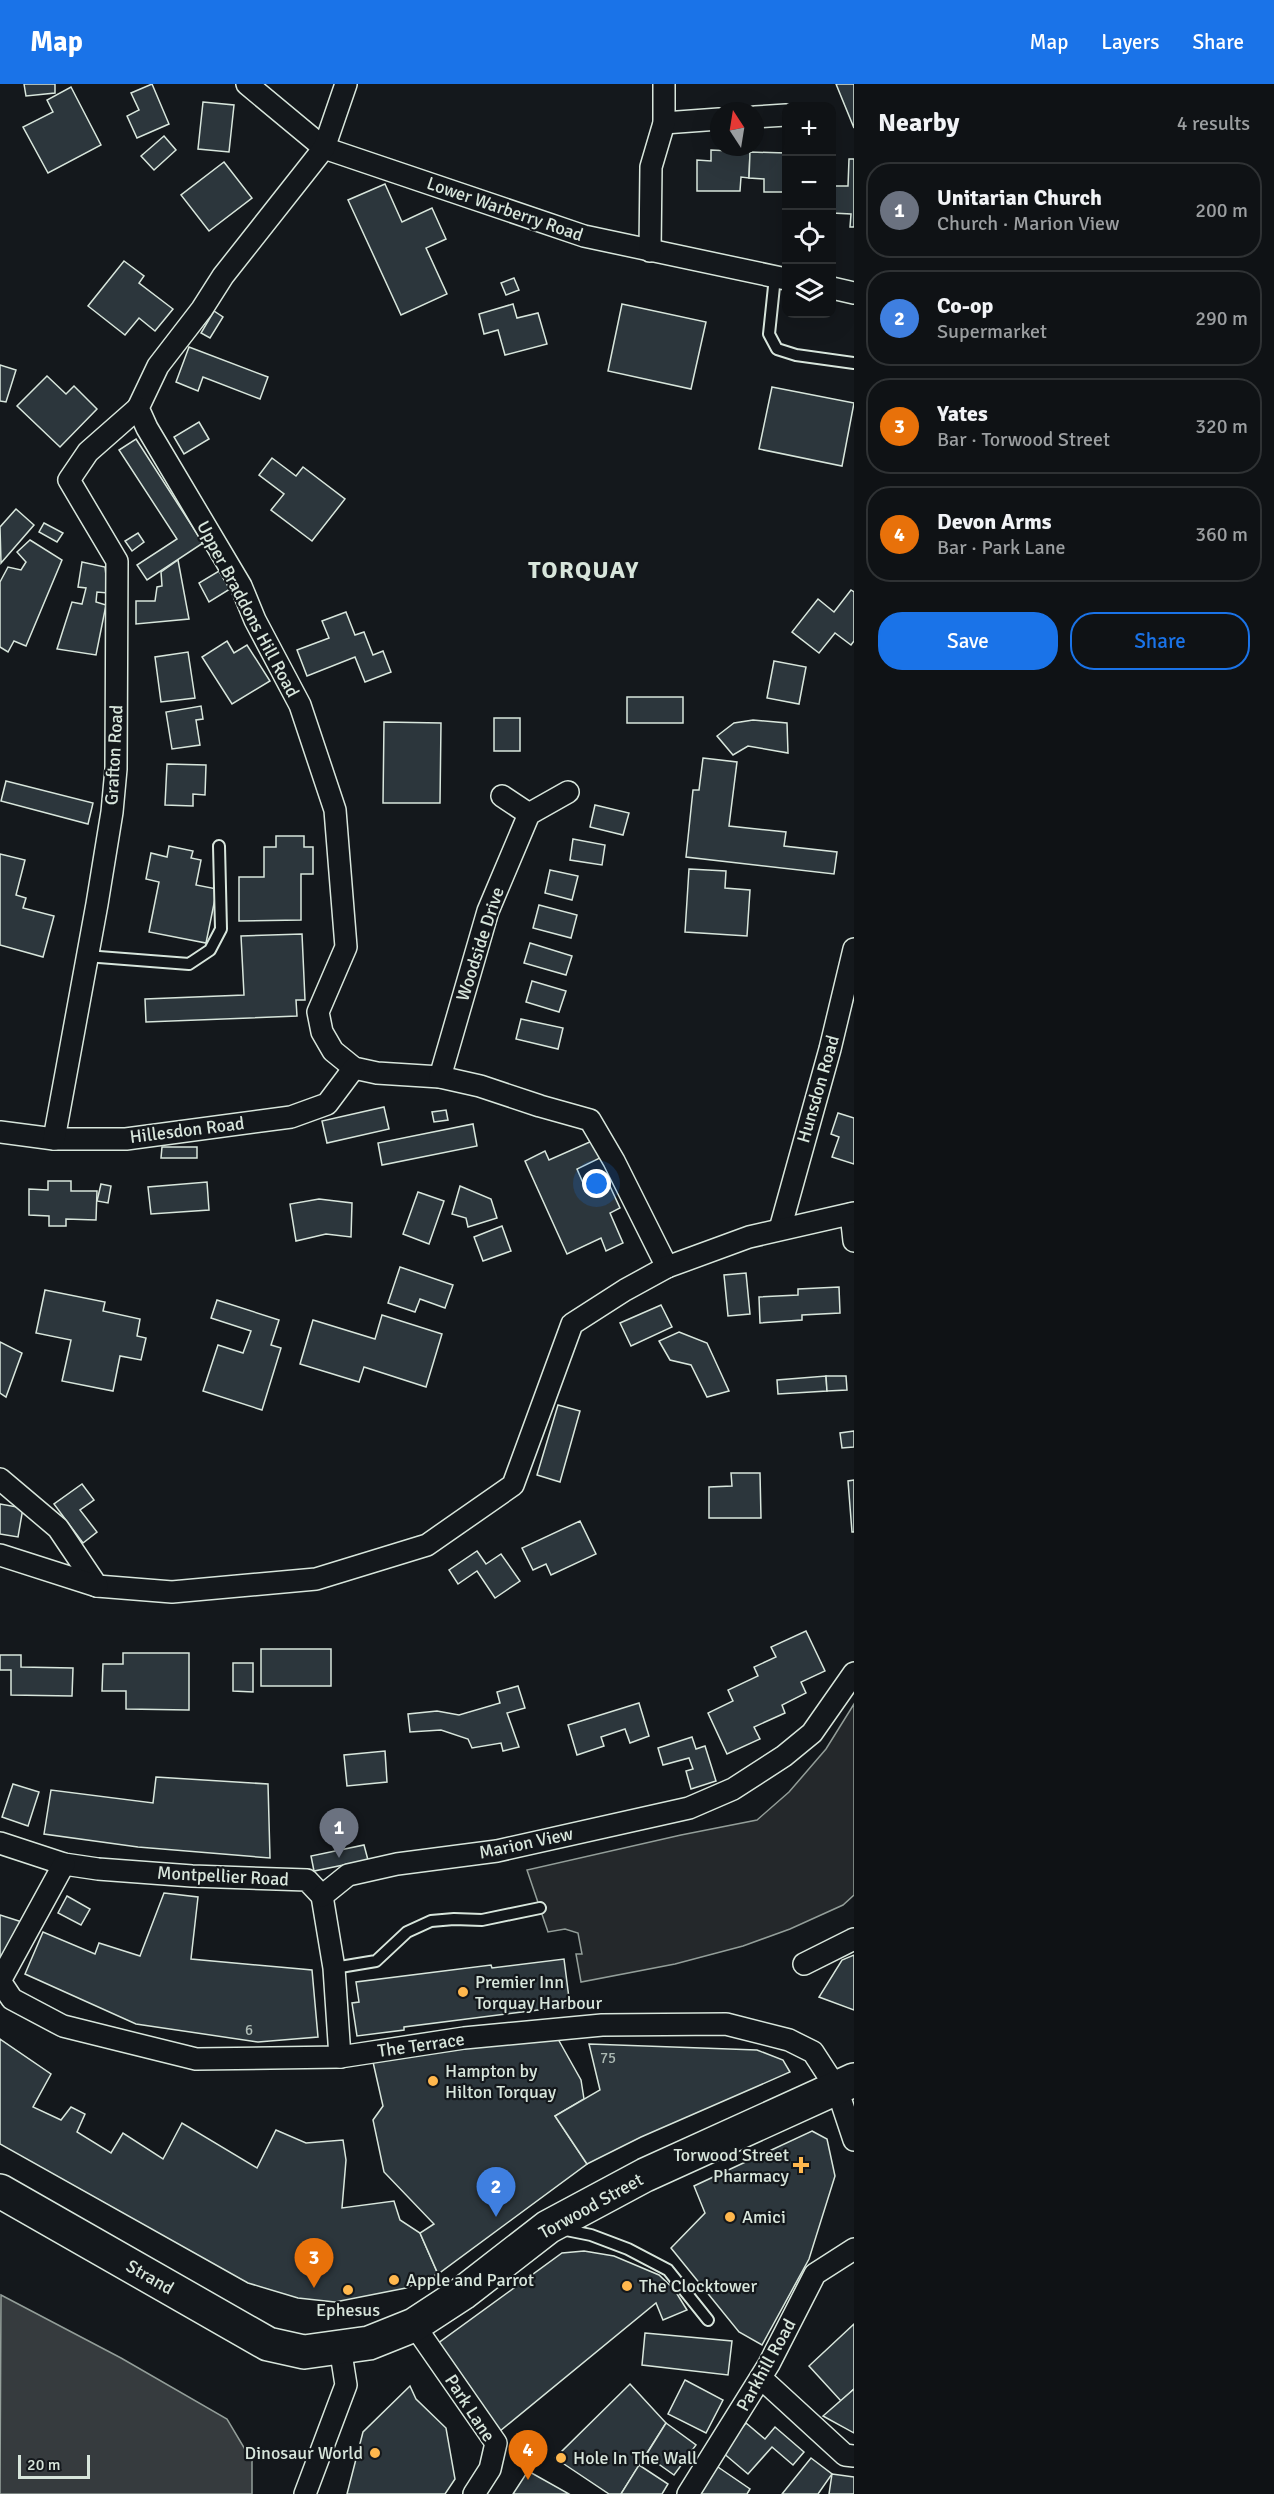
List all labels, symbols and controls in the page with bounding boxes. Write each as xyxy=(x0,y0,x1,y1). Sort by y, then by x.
text: Map xyxy=(30,25,83,59)
text: Map xyxy=(1030,29,1068,55)
text: Layers xyxy=(1101,29,1159,55)
text: Share xyxy=(1192,29,1244,55)
north arrow xyxy=(710,102,764,156)
map controls xyxy=(782,102,836,318)
button: + xyxy=(782,102,836,156)
text: Nearby xyxy=(878,107,959,139)
text: 4 results xyxy=(1177,111,1250,136)
button: − xyxy=(782,156,836,210)
street label: Lower Warberry Road xyxy=(424,172,586,246)
text: Unitarian Church xyxy=(937,184,1102,211)
text: 1 xyxy=(894,198,905,223)
text: 200 m xyxy=(1195,198,1248,223)
button: locate xyxy=(782,210,836,264)
text: Church · Marion View xyxy=(937,211,1119,236)
button: layers xyxy=(782,264,836,318)
text: Co-op xyxy=(937,292,993,319)
text: 2 xyxy=(894,306,905,331)
text: 290 m xyxy=(1195,306,1248,331)
text: Supermarket xyxy=(937,319,1047,344)
text: Yates xyxy=(937,400,988,427)
text: 3 xyxy=(894,414,905,439)
text: 320 m xyxy=(1195,414,1248,439)
text: Bar · Torwood Street xyxy=(937,427,1110,452)
text: Devon Arms xyxy=(937,508,1051,535)
street label: Upper Braddons Hill Road xyxy=(192,517,304,701)
text: 4 xyxy=(894,522,905,547)
text: 360 m xyxy=(1195,522,1248,547)
text: Bar · Park Lane xyxy=(937,535,1066,560)
district label: TORQUAY xyxy=(528,555,640,585)
button: Save xyxy=(878,612,1058,670)
button: Share xyxy=(1070,612,1250,670)
street label: Grafton Road xyxy=(100,704,128,806)
street label: Woodside Drive xyxy=(451,884,509,1004)
street label: Hunsdon Road xyxy=(792,1033,844,1145)
street label: Hillesdon Road xyxy=(128,1112,246,1148)
your location xyxy=(582,1169,611,1198)
pin: 1 xyxy=(320,1808,358,1858)
street label: Marion View xyxy=(477,1822,575,1864)
street label: Montpellier Road xyxy=(157,1862,289,1890)
place label: Premier Inn Torquay Harbour xyxy=(475,1971,602,2014)
marker: Premier Inn Torquay Harbour xyxy=(456,1985,470,1999)
house number: 6 xyxy=(245,2021,253,2039)
street label: The Terrace xyxy=(376,2028,466,2062)
house number: 75 xyxy=(600,2049,616,2067)
place label: Hampton by Hilton Torquay xyxy=(445,2060,557,2103)
marker: Hampton by Hilton Torquay xyxy=(426,2074,440,2088)
place label: Torwood Street Pharmacy xyxy=(673,2144,790,2187)
marker: Torwood Street Pharmacy xyxy=(794,2158,808,2172)
pin: 2 xyxy=(476,2168,516,2217)
street label: Torwood Street xyxy=(535,2168,647,2244)
place label: Amici xyxy=(742,2206,786,2228)
marker: Amici xyxy=(723,2210,737,2224)
pin: 3 xyxy=(294,2238,334,2288)
street label: Strand xyxy=(122,2255,178,2299)
place label: Apple and Parrot xyxy=(406,2269,534,2291)
marker: Apple and Parrot xyxy=(387,2273,401,2287)
place label: The Clocktower xyxy=(639,2275,758,2297)
marker: The Clocktower xyxy=(620,2279,634,2293)
marker: Ephesus xyxy=(341,2283,355,2297)
place label: Ephesus xyxy=(316,2299,380,2321)
street label: Parkhill Road xyxy=(732,2315,800,2415)
street label: Park Lane xyxy=(440,2370,500,2446)
pin: 4 xyxy=(508,2430,548,2480)
place label: Dinosaur World xyxy=(245,2442,363,2464)
marker: Dinosaur World xyxy=(368,2446,382,2460)
place label: Hole In The Wall xyxy=(573,2447,697,2469)
marker: Hole In The Wall xyxy=(554,2451,568,2465)
scale bar xyxy=(18,2452,90,2480)
text: 20 m xyxy=(27,2455,61,2475)

